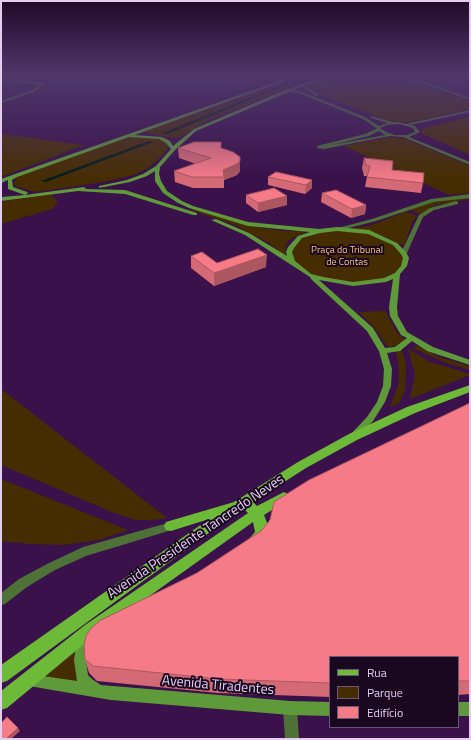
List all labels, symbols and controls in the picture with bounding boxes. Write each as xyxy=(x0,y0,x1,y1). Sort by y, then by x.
park label: Praça do Tribunal de Contas xyxy=(311,245,383,268)
street label: Avenida Presidente Tancredo Neves xyxy=(104,471,288,603)
legend xyxy=(329,656,459,728)
text: Rua xyxy=(367,663,387,682)
street label: Avenida Tiradentes xyxy=(161,673,275,699)
text: Parque xyxy=(367,683,403,702)
text: Edifício xyxy=(367,703,403,722)

